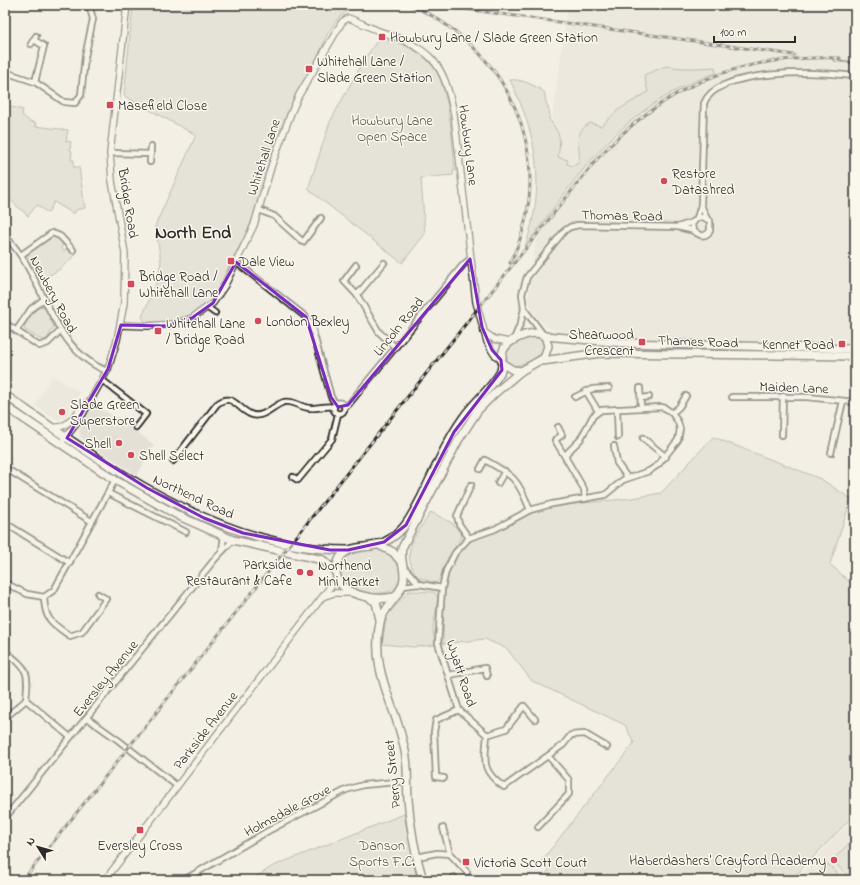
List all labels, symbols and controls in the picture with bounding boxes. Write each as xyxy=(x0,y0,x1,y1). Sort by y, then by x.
scale bar xyxy=(714,18,795,44)
text: 100 m xyxy=(720,24,747,42)
place label: Howbury Lane / Slade Green Station xyxy=(390,28,598,50)
marker: Howbury Lane / Slade Green Station xyxy=(377,32,387,42)
place label: Whitehall Lane / Slade Green Station xyxy=(317,52,432,89)
marker: Whitehall Lane / Slade Green Station xyxy=(304,64,314,74)
place label: Masefield Close xyxy=(118,96,208,117)
marker: Masefield Close xyxy=(105,100,115,110)
street label: Howbury Lane xyxy=(451,104,483,188)
park label: Howbury Lane Open Space xyxy=(351,111,433,148)
street label: Whitehall Lane xyxy=(242,116,287,198)
place label: Restore Datashred xyxy=(671,164,734,201)
street label: Bridge Road xyxy=(110,166,143,240)
marker: Restore Datashred xyxy=(659,176,669,186)
street label: Thomas Road xyxy=(581,205,663,228)
district label: North End xyxy=(155,221,232,247)
place label: Dale View xyxy=(238,252,294,273)
street label: Newbery Road xyxy=(23,253,82,337)
marker: Dale View xyxy=(226,256,236,266)
place label: Bridge Road / Whitehall Lane xyxy=(138,267,219,304)
marker: Bridge Road / Whitehall Lane xyxy=(126,279,136,289)
street label: Lincoln Road xyxy=(369,293,430,361)
place label: London Bexley xyxy=(266,312,350,334)
place label: Whitehall Lane / Bridge Road xyxy=(166,314,246,352)
marker: London Bexley xyxy=(253,316,263,326)
place label: Shearwood Crescent xyxy=(569,325,634,362)
marker: Whitehall Lane / Bridge Road xyxy=(153,326,163,336)
street label: Thames Road xyxy=(657,331,739,354)
place label: Kennet Road xyxy=(762,335,834,356)
marker: Shearwood Crescent xyxy=(637,337,647,347)
marker: Kennet Road xyxy=(837,339,847,349)
street label: Maiden Lane xyxy=(759,377,830,400)
place label: Slade Green Superstore xyxy=(70,395,139,432)
marker: Slade Green Superstore xyxy=(57,407,67,417)
place label: Shell xyxy=(84,434,111,455)
marker: Shell xyxy=(114,438,124,448)
place label: Shell Select xyxy=(139,446,204,467)
marker: Shell Select xyxy=(126,450,136,460)
street label: Northend Road xyxy=(149,469,238,525)
place label: Parkside Restaurant & Cafe xyxy=(186,555,293,592)
place label: Northend Mini Market xyxy=(318,556,380,593)
marker: Parkside Restaurant & Cafe xyxy=(295,567,305,577)
marker: Northend Mini Market xyxy=(305,568,315,578)
street label: Eversley Avenue xyxy=(68,635,145,723)
street label: Wyatt Road xyxy=(439,637,481,710)
street label: Parkside Avenue xyxy=(169,687,244,775)
street label: Perry Street xyxy=(379,738,409,809)
street label: Holmsdale Grove xyxy=(241,779,335,843)
marker: Eversley Cross xyxy=(135,825,145,835)
north arrow xyxy=(18,827,58,867)
text: N xyxy=(22,834,39,849)
place label: Eversley Cross xyxy=(97,836,183,858)
park label: Danson Sports F.C. xyxy=(349,836,415,873)
place label: Haberdashers' Crayford Academy xyxy=(629,851,826,873)
place label: Victoria Scott Court xyxy=(473,853,588,874)
marker: Haberdashers' Crayford Academy xyxy=(829,855,839,865)
marker: Victoria Scott Court xyxy=(461,857,471,867)

